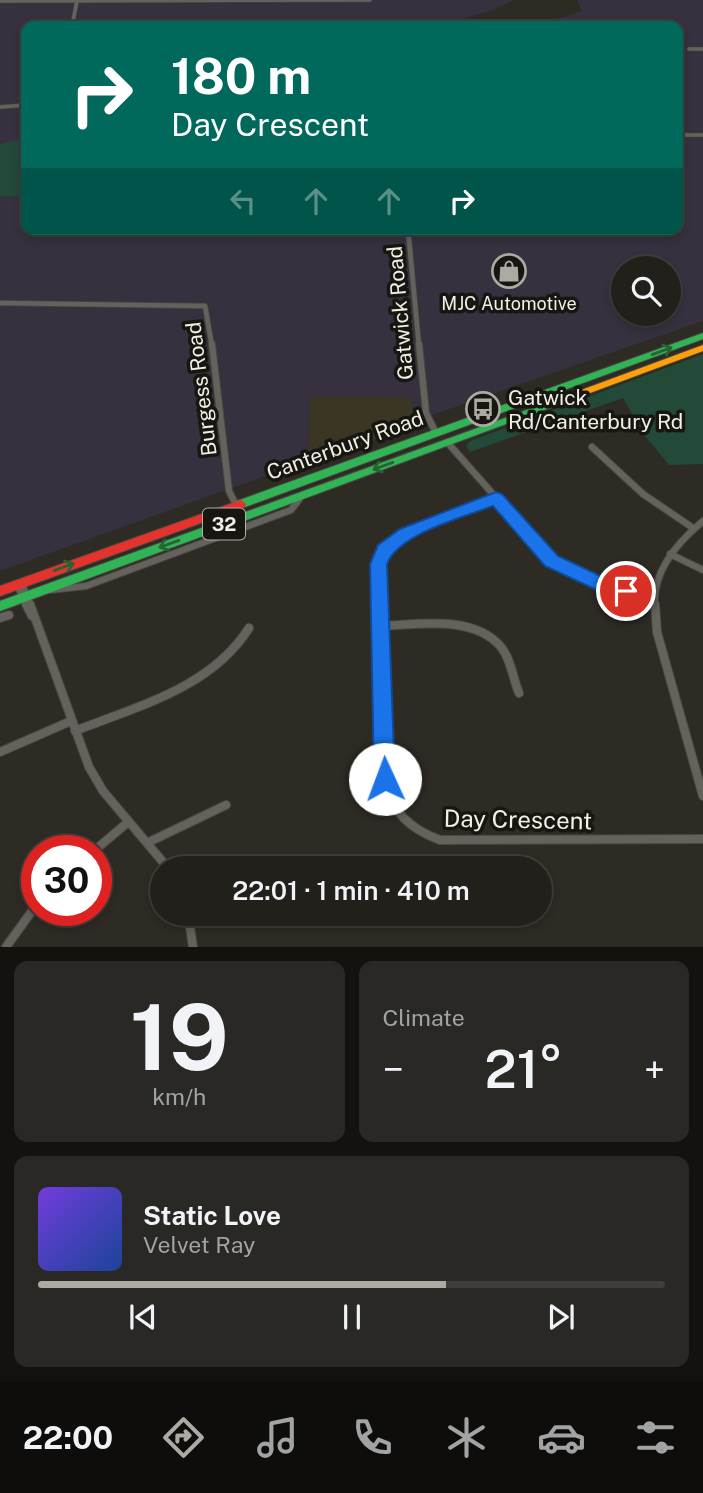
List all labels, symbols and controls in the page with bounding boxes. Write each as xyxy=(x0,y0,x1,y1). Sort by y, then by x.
text: 180 m xyxy=(171,47,311,105)
icon: right xyxy=(56,49,147,140)
text: Day Crescent xyxy=(171,106,369,143)
icon: left xyxy=(224,182,262,220)
icon: ahead xyxy=(297,182,335,220)
icon: ahead xyxy=(370,182,408,220)
icon: right xyxy=(443,182,481,220)
street label: Gatwick Road xyxy=(382,245,418,381)
shop icon: MJC Automotive xyxy=(490,252,528,290)
map controls xyxy=(611,256,681,326)
button: search xyxy=(611,256,681,326)
place label: MJC Automotive xyxy=(441,293,577,314)
street label: Burgess Road xyxy=(180,321,222,457)
one-way arrow xyxy=(650,344,672,356)
place label: Gatwick Rd/Canterbury Rd xyxy=(508,385,683,434)
bus stop icon: Gatwick Rd/Canterbury Rd xyxy=(464,390,502,428)
street label: Canterbury Road xyxy=(263,405,427,485)
one-way arrow xyxy=(373,460,395,473)
road number: 32 xyxy=(203,509,245,540)
one-way arrow xyxy=(159,539,181,551)
one-way arrow xyxy=(53,560,75,573)
pin xyxy=(596,561,656,621)
icon: arrive xyxy=(607,572,645,610)
position arrow xyxy=(348,742,422,816)
street label: Day Crescent xyxy=(443,804,593,834)
speed limit sign: 30 xyxy=(21,835,112,926)
text: 22:01 · 1 min · 410 m xyxy=(232,875,470,906)
text: 19 xyxy=(130,984,229,1090)
text: Climate xyxy=(383,1004,465,1031)
text: 21° xyxy=(485,1039,563,1100)
text: − xyxy=(383,1047,404,1092)
text: + xyxy=(644,1047,665,1092)
text: km/h xyxy=(152,1083,206,1110)
text: Static Love xyxy=(143,1200,281,1231)
text: Velvet Ray xyxy=(143,1231,255,1258)
icon: previous xyxy=(124,1298,162,1336)
icon: pause xyxy=(333,1298,371,1336)
icon: next xyxy=(542,1298,580,1336)
icon: directions xyxy=(159,1413,208,1462)
icon: music xyxy=(253,1413,302,1462)
icon: phone xyxy=(348,1413,397,1462)
icon: climate xyxy=(442,1413,491,1462)
icon: car xyxy=(537,1413,586,1462)
icon: filters xyxy=(631,1413,680,1462)
text: 22:00 xyxy=(23,1419,113,1456)

